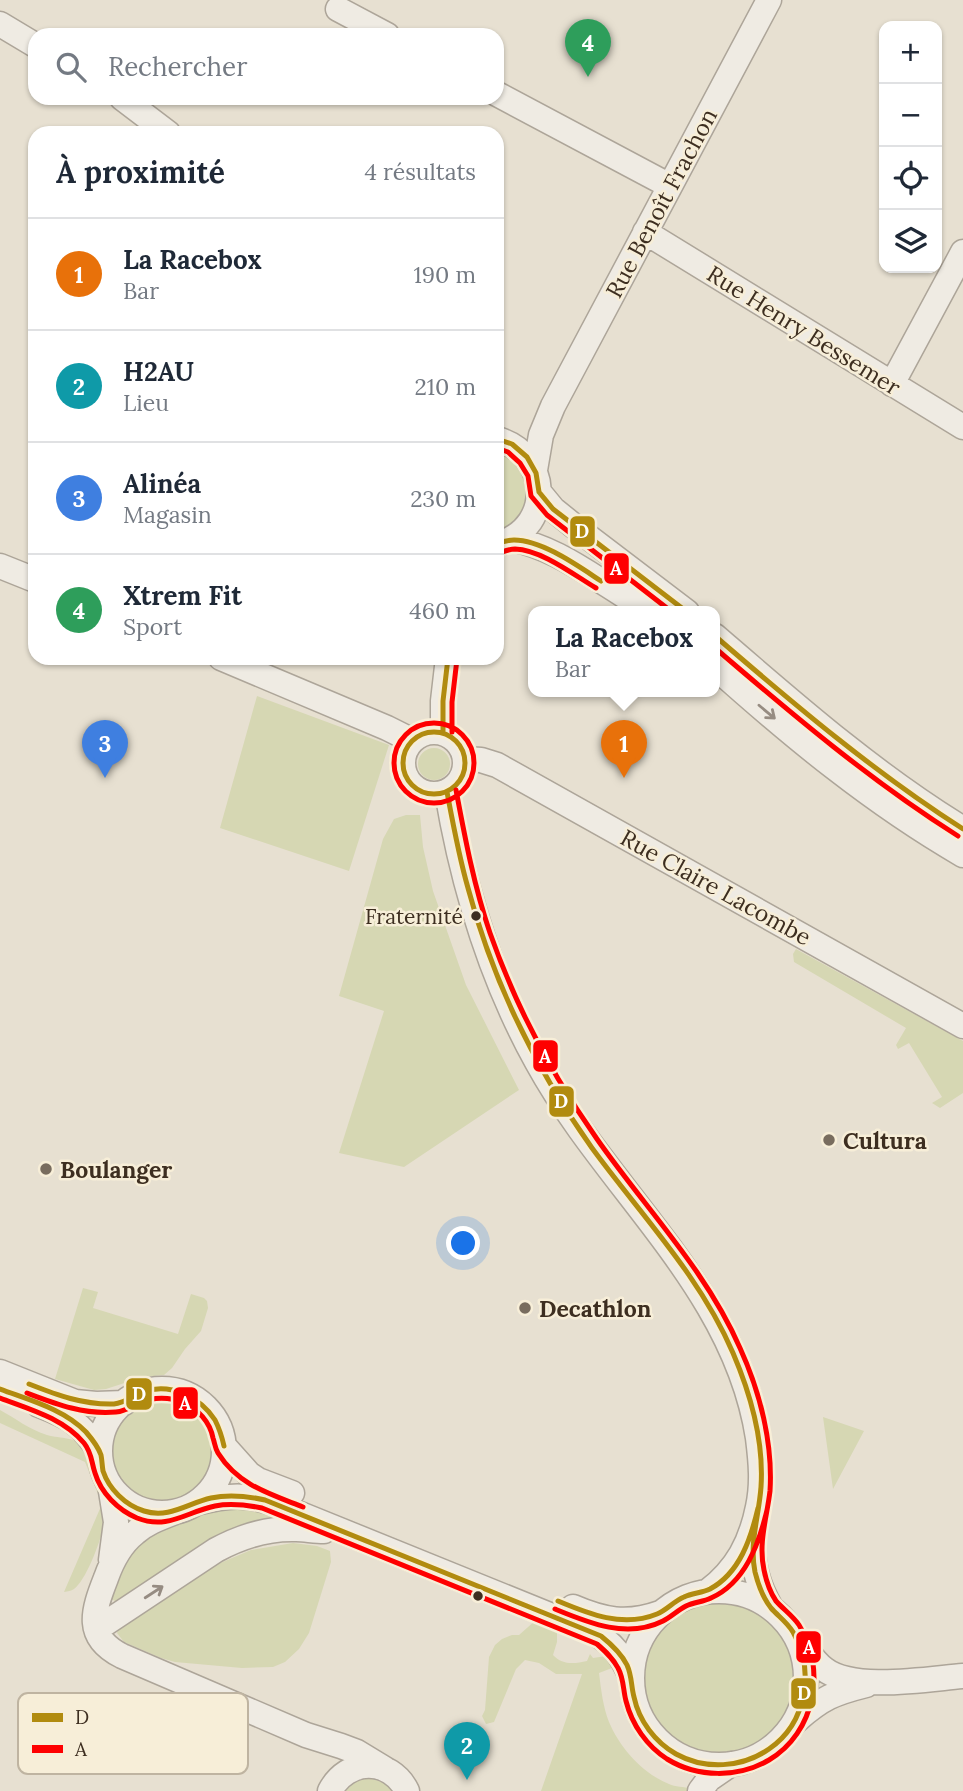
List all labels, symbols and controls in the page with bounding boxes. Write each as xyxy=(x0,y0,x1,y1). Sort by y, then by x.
pin: 4 xyxy=(565,19,611,77)
map controls xyxy=(879,21,942,273)
button: + xyxy=(879,21,942,84)
search box xyxy=(28,28,504,105)
icon: search xyxy=(52,48,90,86)
text: Rechercher xyxy=(108,50,247,83)
button: − xyxy=(879,84,942,147)
street label: Rue Benoît Frachon xyxy=(599,103,723,303)
button: locate xyxy=(879,147,942,210)
text: À proximité xyxy=(56,153,225,191)
text: 4 résultats xyxy=(364,157,476,186)
button: layers xyxy=(879,210,942,273)
text: La Racebox xyxy=(123,243,262,276)
street label: Rue Henry Bessemer xyxy=(702,259,906,401)
text: 1 xyxy=(74,260,84,289)
text: 190 m xyxy=(413,260,476,289)
text: Bar xyxy=(123,276,159,305)
text: H2AU xyxy=(123,355,194,388)
text: 2 xyxy=(73,372,85,401)
text: 210 m xyxy=(414,372,476,401)
text: Lieu xyxy=(123,388,169,417)
text: Alinéa xyxy=(123,467,201,500)
text: 3 xyxy=(73,484,85,513)
text: 230 m xyxy=(410,484,476,513)
text: Magasin xyxy=(123,500,212,529)
line badge: D xyxy=(569,515,596,548)
text: D xyxy=(575,519,589,543)
line badge: A xyxy=(603,552,630,585)
text: A xyxy=(610,556,623,580)
text: Xtrem Fit xyxy=(123,579,242,612)
text: 4 xyxy=(73,596,85,625)
text: 460 m xyxy=(409,596,476,625)
popup xyxy=(528,606,720,697)
text: Sport xyxy=(123,612,182,641)
text: La Racebox xyxy=(555,621,693,654)
text: Bar xyxy=(555,654,591,683)
one-way arrow xyxy=(757,704,775,720)
pin: 3 xyxy=(82,720,128,778)
pin: 1 xyxy=(601,720,647,778)
street label: Rue Claire Lacombe xyxy=(616,823,816,951)
place label: Fraternité xyxy=(365,903,463,930)
marker: Fraternité xyxy=(469,909,483,923)
line badge: A xyxy=(532,1039,559,1073)
text: A xyxy=(539,1044,552,1068)
line badge: D xyxy=(548,1085,575,1118)
text: D xyxy=(554,1089,568,1113)
place label: Cultura xyxy=(843,1126,927,1155)
marker: Cultura xyxy=(821,1132,837,1148)
place label: Boulanger xyxy=(60,1155,172,1184)
marker: Boulanger xyxy=(38,1161,54,1177)
your location xyxy=(446,1226,480,1260)
place label: Decathlon xyxy=(539,1294,652,1323)
marker: Decathlon xyxy=(517,1300,533,1316)
line badge: D xyxy=(125,1377,153,1411)
text: D xyxy=(132,1382,146,1406)
line badge: A xyxy=(172,1386,199,1420)
text: A xyxy=(179,1391,192,1415)
one-way arrow xyxy=(143,1584,163,1598)
unlabelled marker xyxy=(471,1589,485,1603)
line badge: A xyxy=(795,1630,822,1664)
text: A xyxy=(803,1635,816,1659)
line badge: D xyxy=(790,1677,817,1710)
text: D xyxy=(797,1681,811,1705)
legend xyxy=(18,1693,248,1774)
text: D xyxy=(75,1705,89,1729)
pin: 2 xyxy=(444,1722,490,1780)
text: A xyxy=(74,1737,88,1761)

